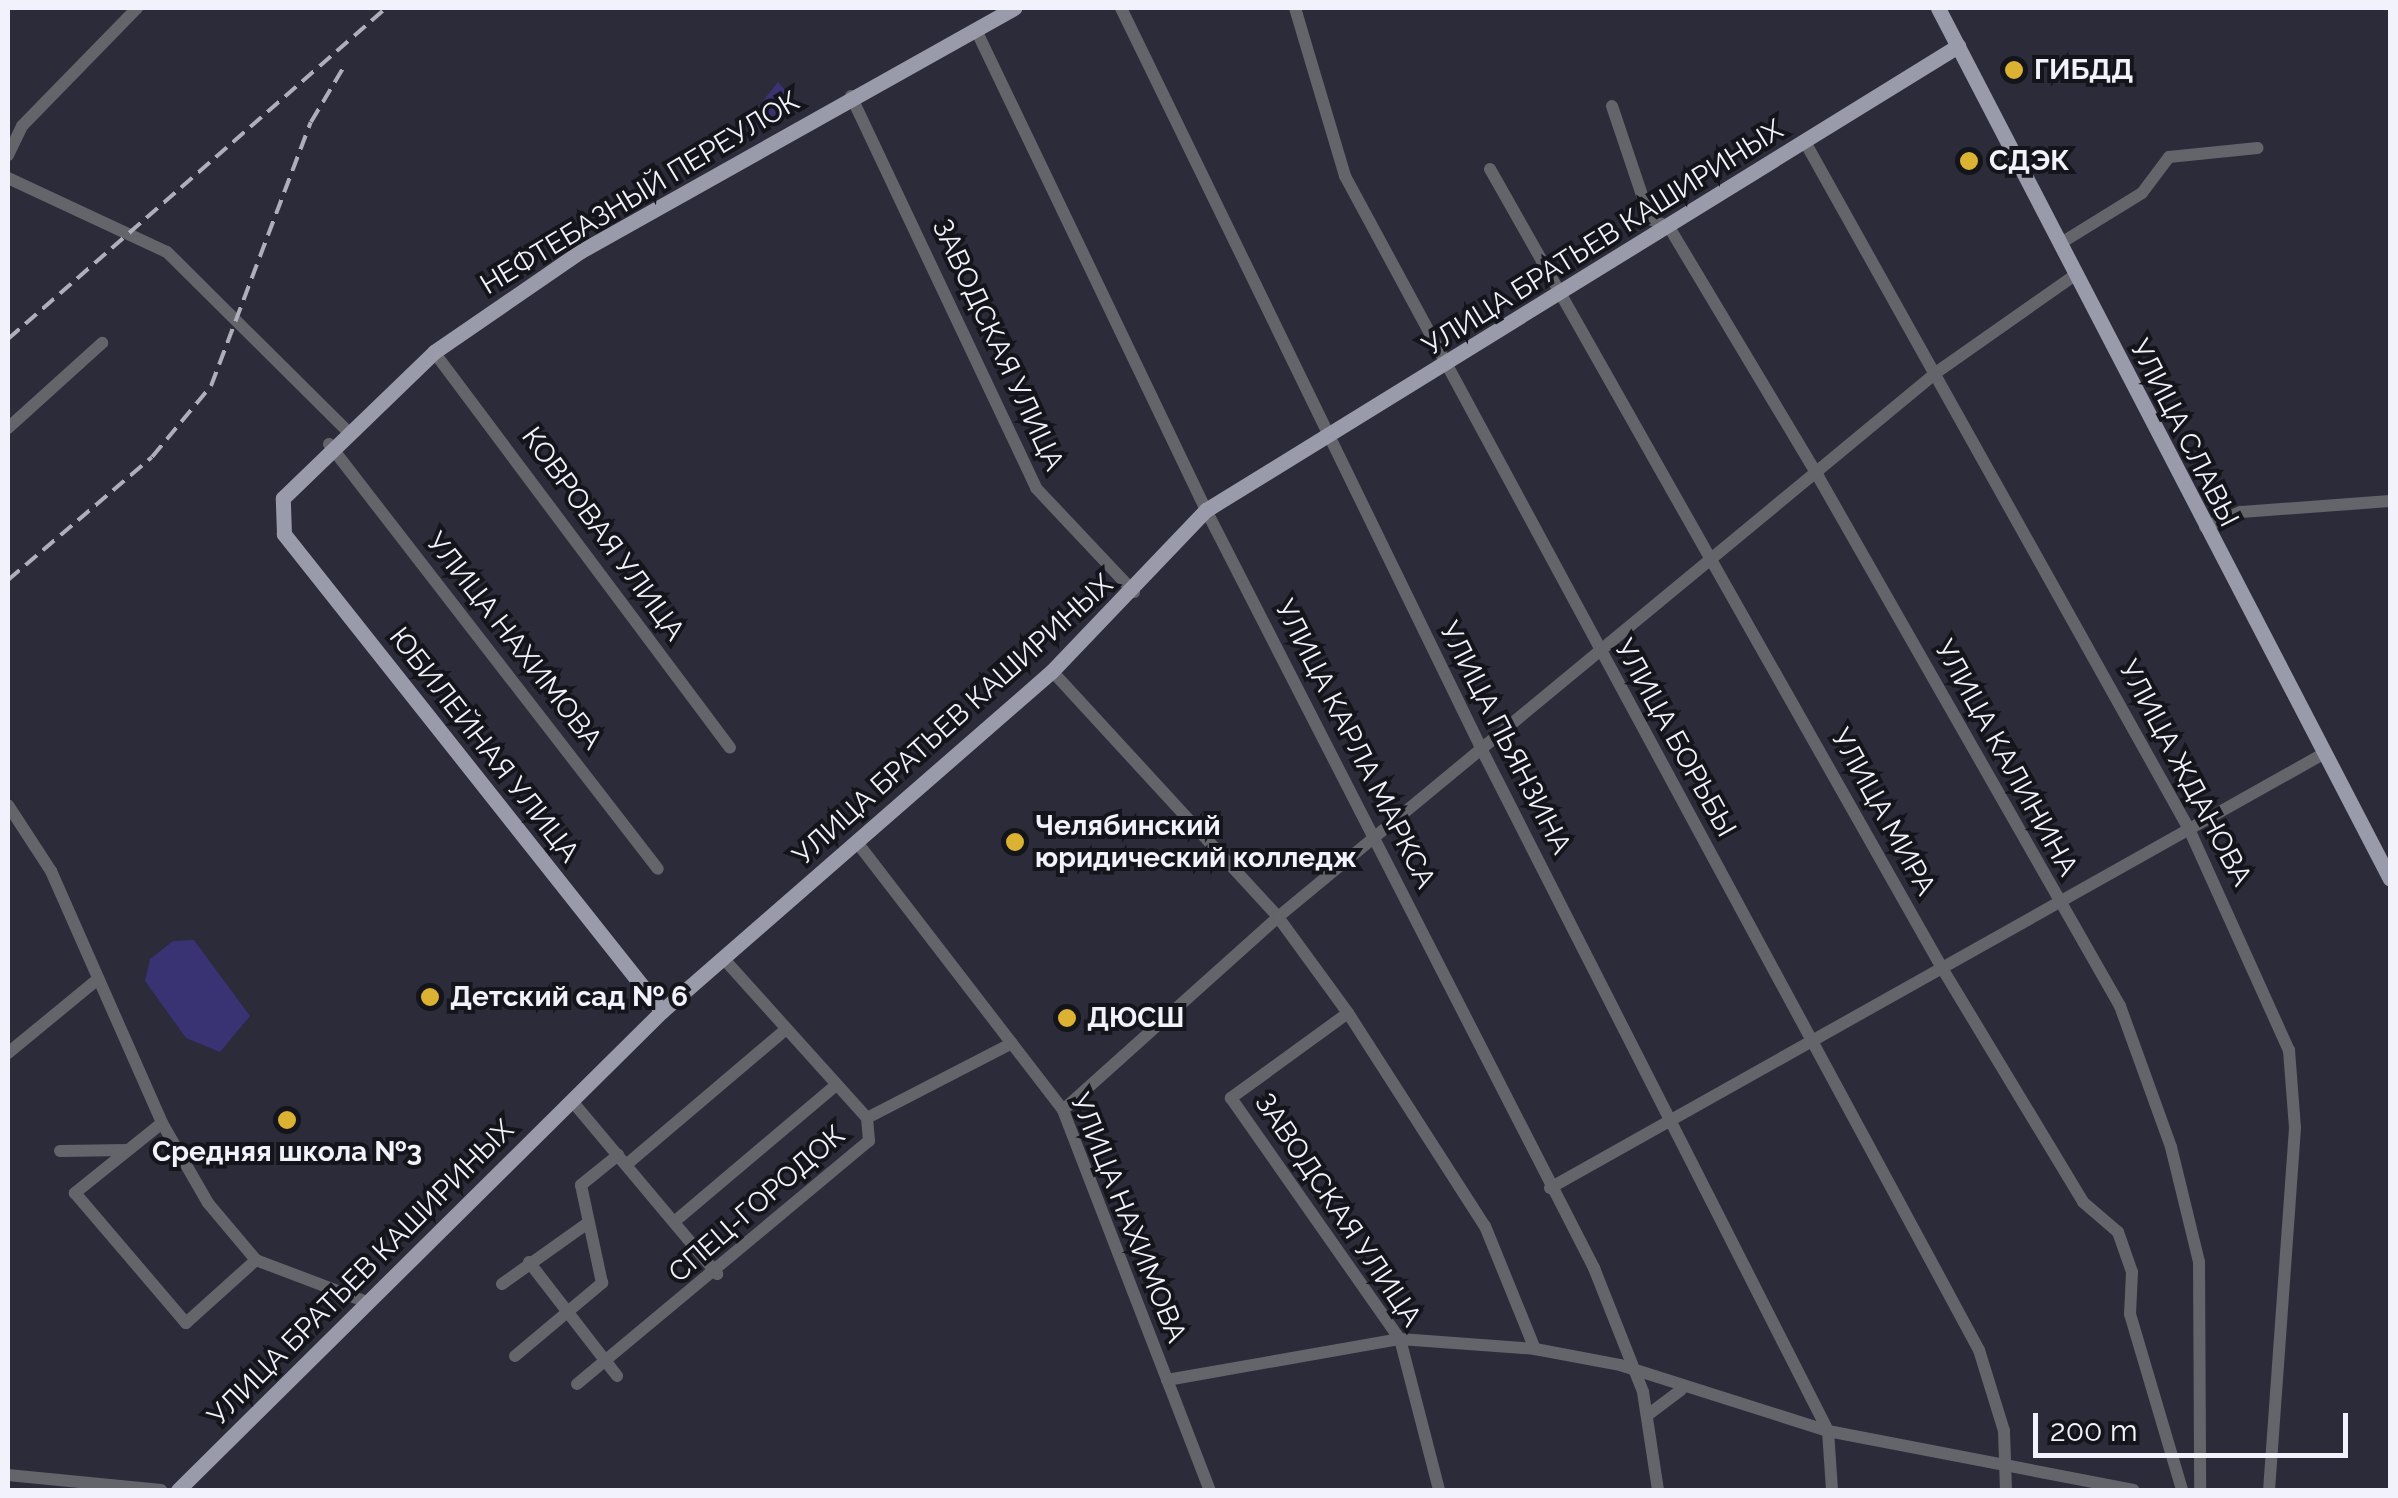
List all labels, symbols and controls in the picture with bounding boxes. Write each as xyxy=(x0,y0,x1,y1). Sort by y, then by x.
place label: ГИБДД xyxy=(2034,53,2133,87)
marker: ГИБДД xyxy=(2003,59,2025,81)
street label: НЕФТЕБАЗНЫЙ ПЕРЕУЛОК xyxy=(474,84,806,302)
street label: УЛИЦА БРАТЬЕВ КАШИРИНЫХ xyxy=(1416,113,1790,363)
place label: СДЭК xyxy=(1989,144,2069,178)
marker: СДЭК xyxy=(1958,150,1980,172)
street label: ЗАВОДСКАЯ УЛИЦА xyxy=(925,214,1071,476)
street label: УЛИЦА СЛАВЫ xyxy=(2122,333,2246,533)
street label: КОВРОВАЯ УЛИЦА xyxy=(514,421,692,647)
street label: УЛИЦА НАХИМОВА xyxy=(419,526,609,756)
street label: УЛИЦА БРАТЬЕВ КАШИРИНЫХ xyxy=(786,567,1120,873)
street label: УЛИЦА КАРЛА МАРКСА xyxy=(1267,593,1443,895)
street label: УЛИЦА ПЬЯНЗИНА xyxy=(1432,616,1578,860)
street label: ЮБИЛЕЙНАЯ УЛИЦА xyxy=(382,621,586,869)
street label: УЛИЦА БОРЬБЫ xyxy=(1607,633,1743,843)
street label: УЛИЦА КАЛИНИНА xyxy=(1927,634,2085,882)
street label: УЛИЦА ЖДАНОВА xyxy=(2111,654,2259,892)
street label: УЛИЦА МИРА xyxy=(1823,722,1943,902)
place label: Челябинский юридический колледж xyxy=(1035,809,1357,875)
marker: Челябинский юридический колледж xyxy=(1004,831,1026,853)
place label: Детский сад № 6 xyxy=(450,980,688,1014)
marker: Детский сад № 6 xyxy=(419,986,441,1008)
place label: ДЮСШ xyxy=(1087,1001,1184,1035)
marker: ДЮСШ xyxy=(1056,1007,1078,1029)
street label: ЗАВОДСКАЯ УЛИЦА xyxy=(1248,1087,1428,1333)
street label: УЛИЦА НАХИМОВА xyxy=(1062,1088,1194,1348)
marker: Средняя школа №3 xyxy=(276,1109,298,1131)
street label: УЛИЦА БРАТЬЕВ КАШИРИНЫХ xyxy=(201,1113,521,1433)
street label: СПЕЦ-ГОРОДОК xyxy=(662,1118,852,1290)
place label: Средняя школа №3 xyxy=(152,1135,422,1169)
scale bar xyxy=(2038,1393,2353,1455)
text: 200 m xyxy=(2050,1413,2138,1448)

